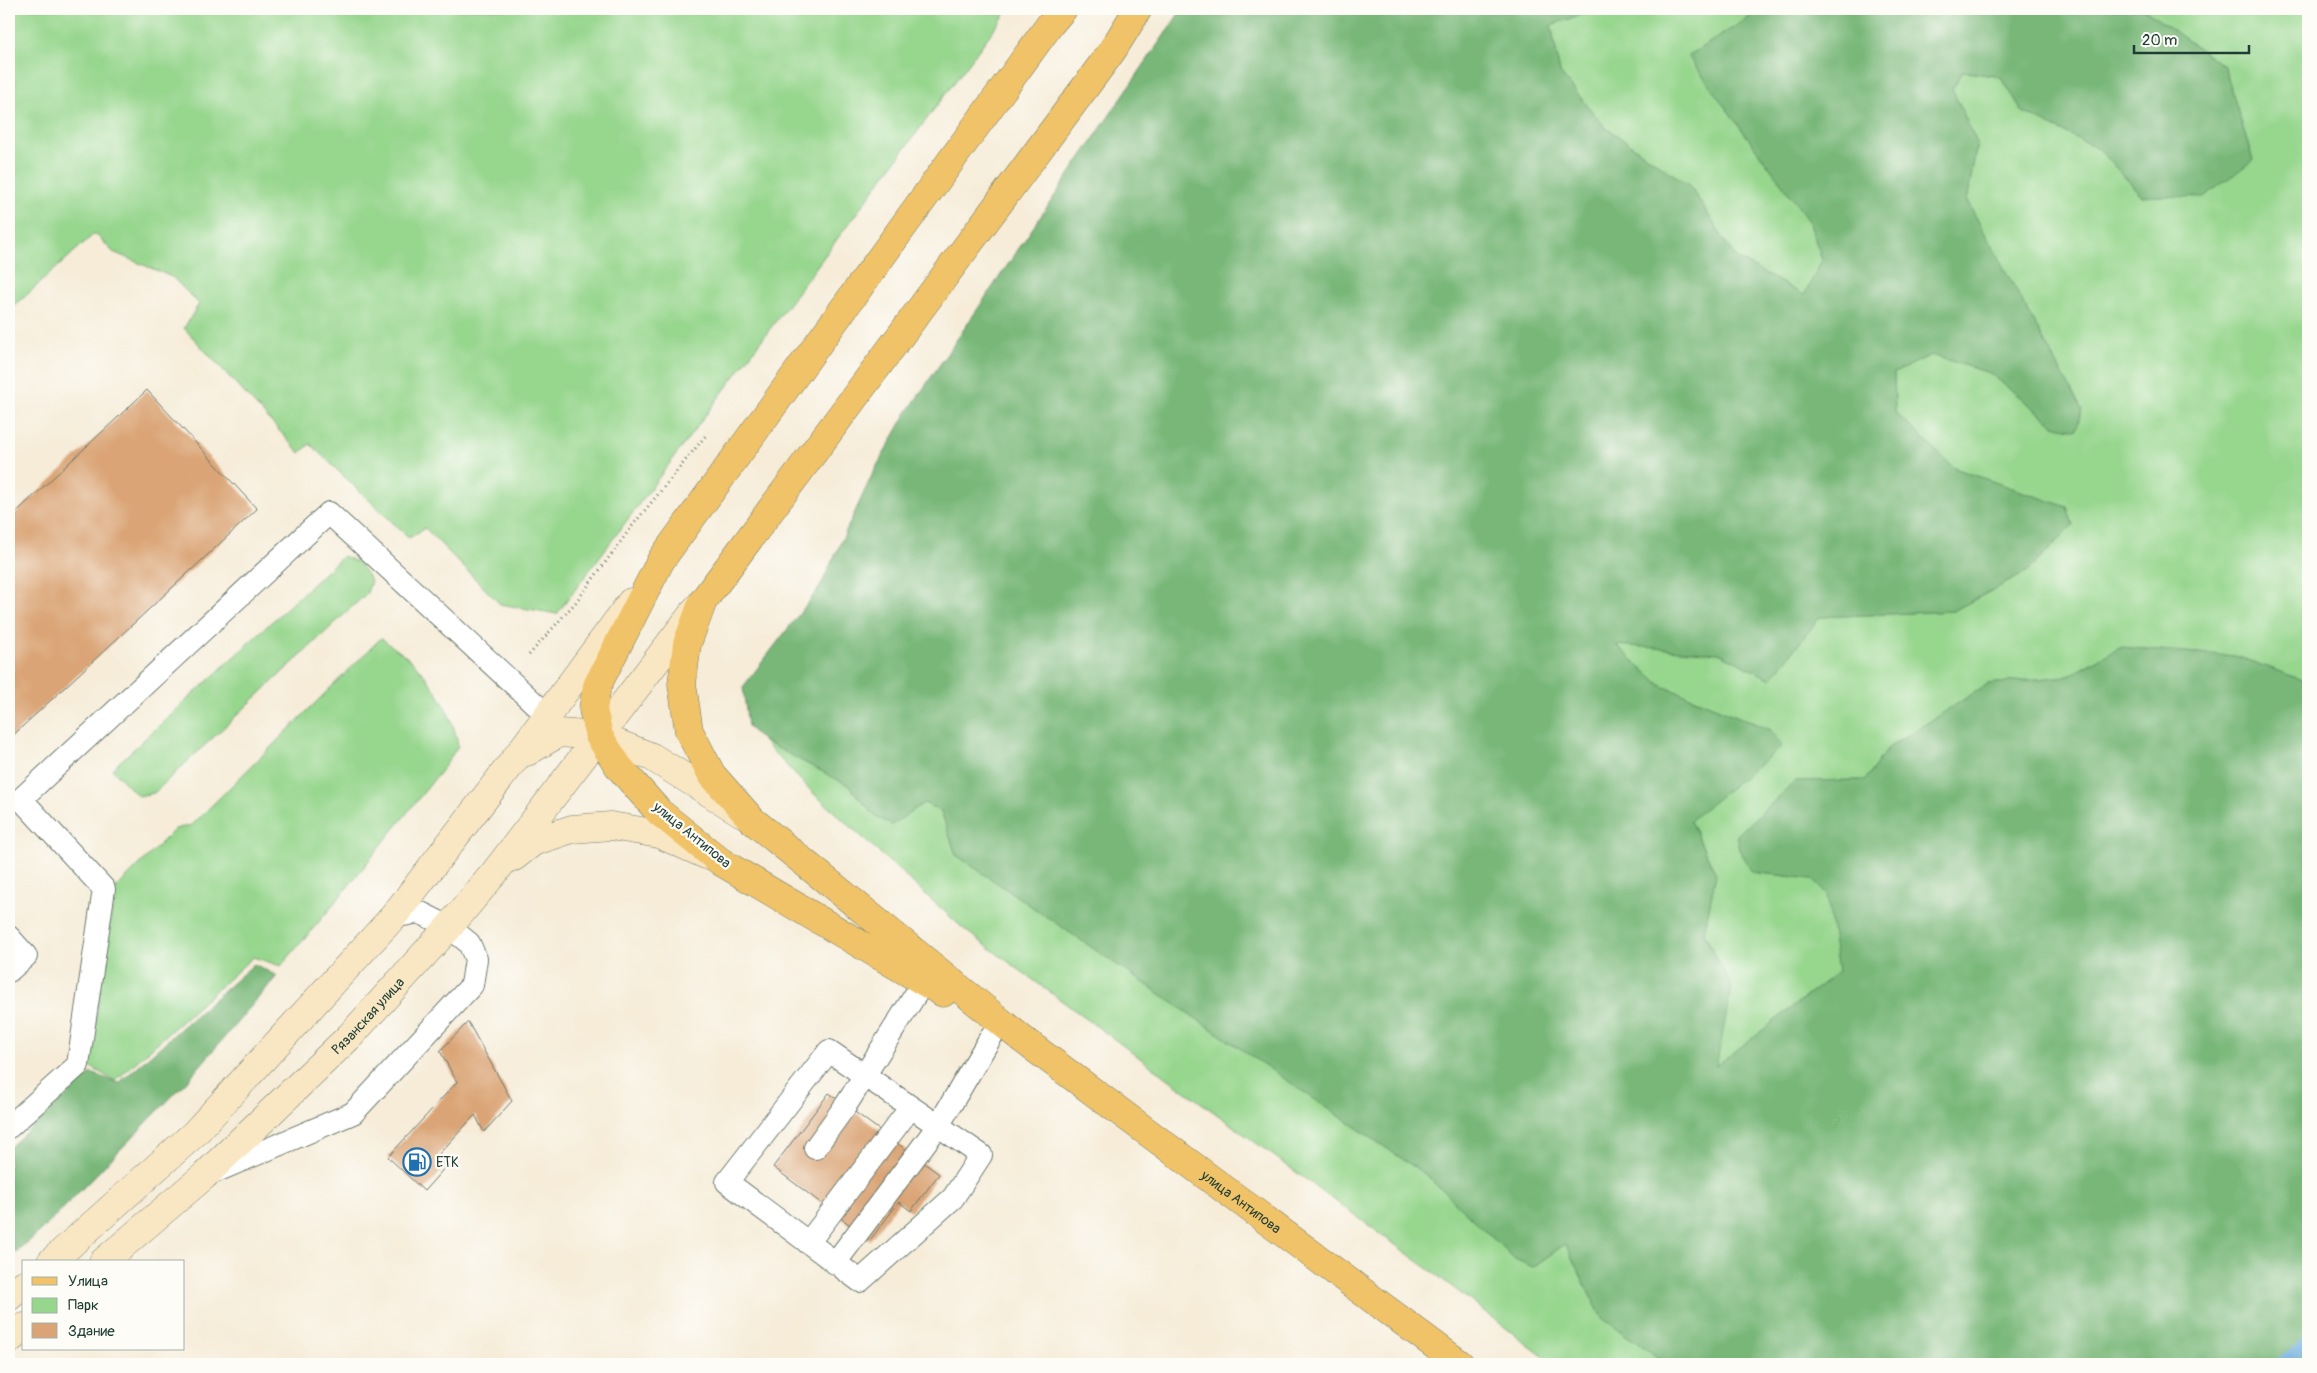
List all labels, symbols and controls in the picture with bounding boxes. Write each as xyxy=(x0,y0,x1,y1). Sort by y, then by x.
scale bar xyxy=(2134,22,2250,54)
text: 20 m xyxy=(2142,31,2177,50)
street label: улица Антипова xyxy=(649,798,734,872)
street label: Рязанская улица xyxy=(328,974,408,1058)
fuel station icon: ЕТК xyxy=(402,1147,432,1177)
place label: ЕТК xyxy=(436,1154,459,1171)
street label: улица Антипова xyxy=(1197,1166,1285,1237)
legend xyxy=(22,1260,185,1350)
text: Улица xyxy=(68,1272,108,1291)
text: Парк xyxy=(68,1296,99,1315)
text: Здание xyxy=(68,1322,115,1341)

